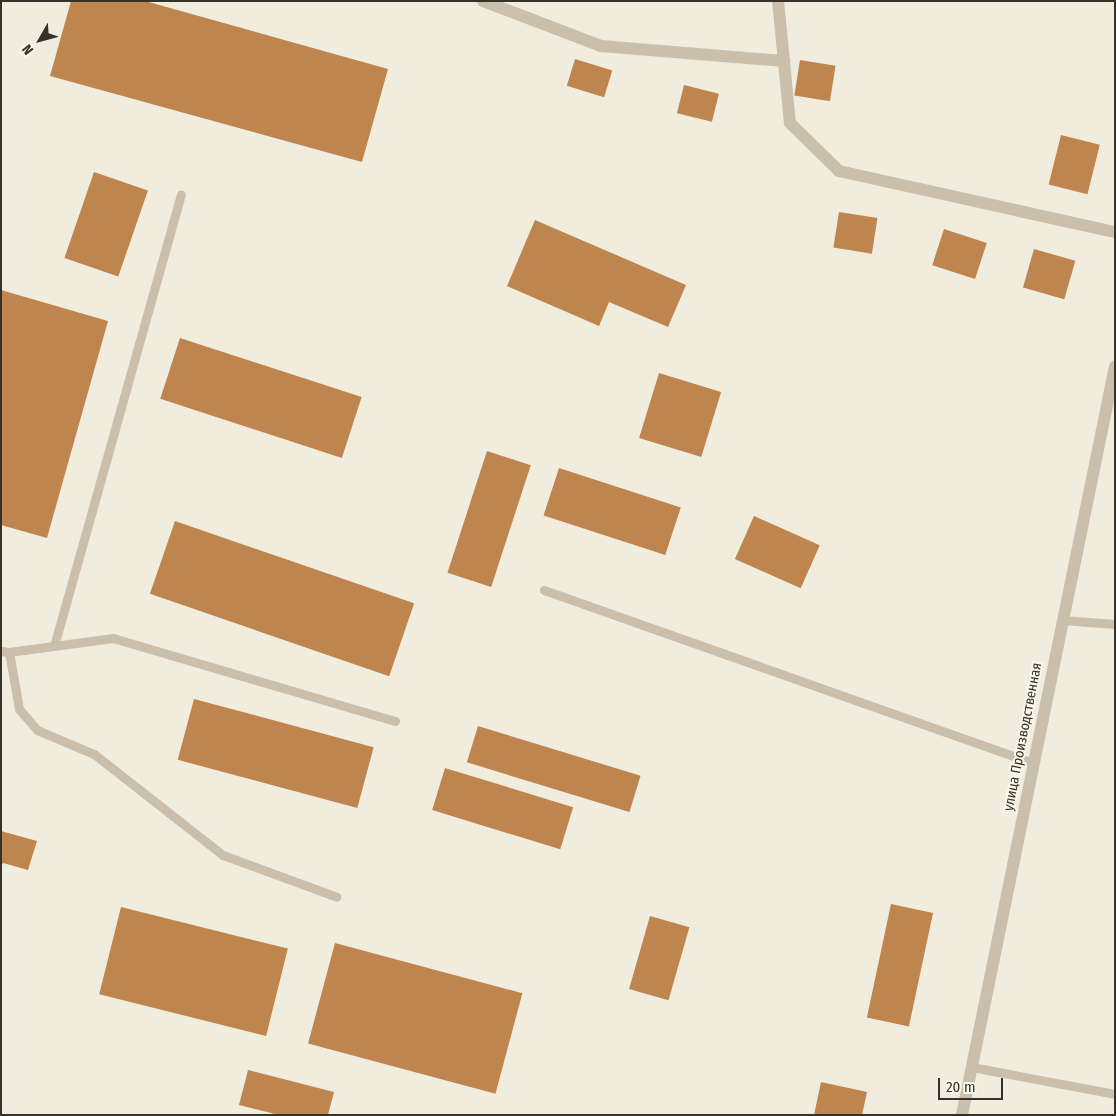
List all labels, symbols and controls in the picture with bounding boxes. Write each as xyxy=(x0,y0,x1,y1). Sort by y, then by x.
north arrow xyxy=(15,15,65,65)
text: N xyxy=(19,41,37,58)
street label: улица Производственная xyxy=(1000,661,1046,813)
scale bar xyxy=(941,1068,1006,1100)
text: 20 m xyxy=(946,1078,976,1096)

